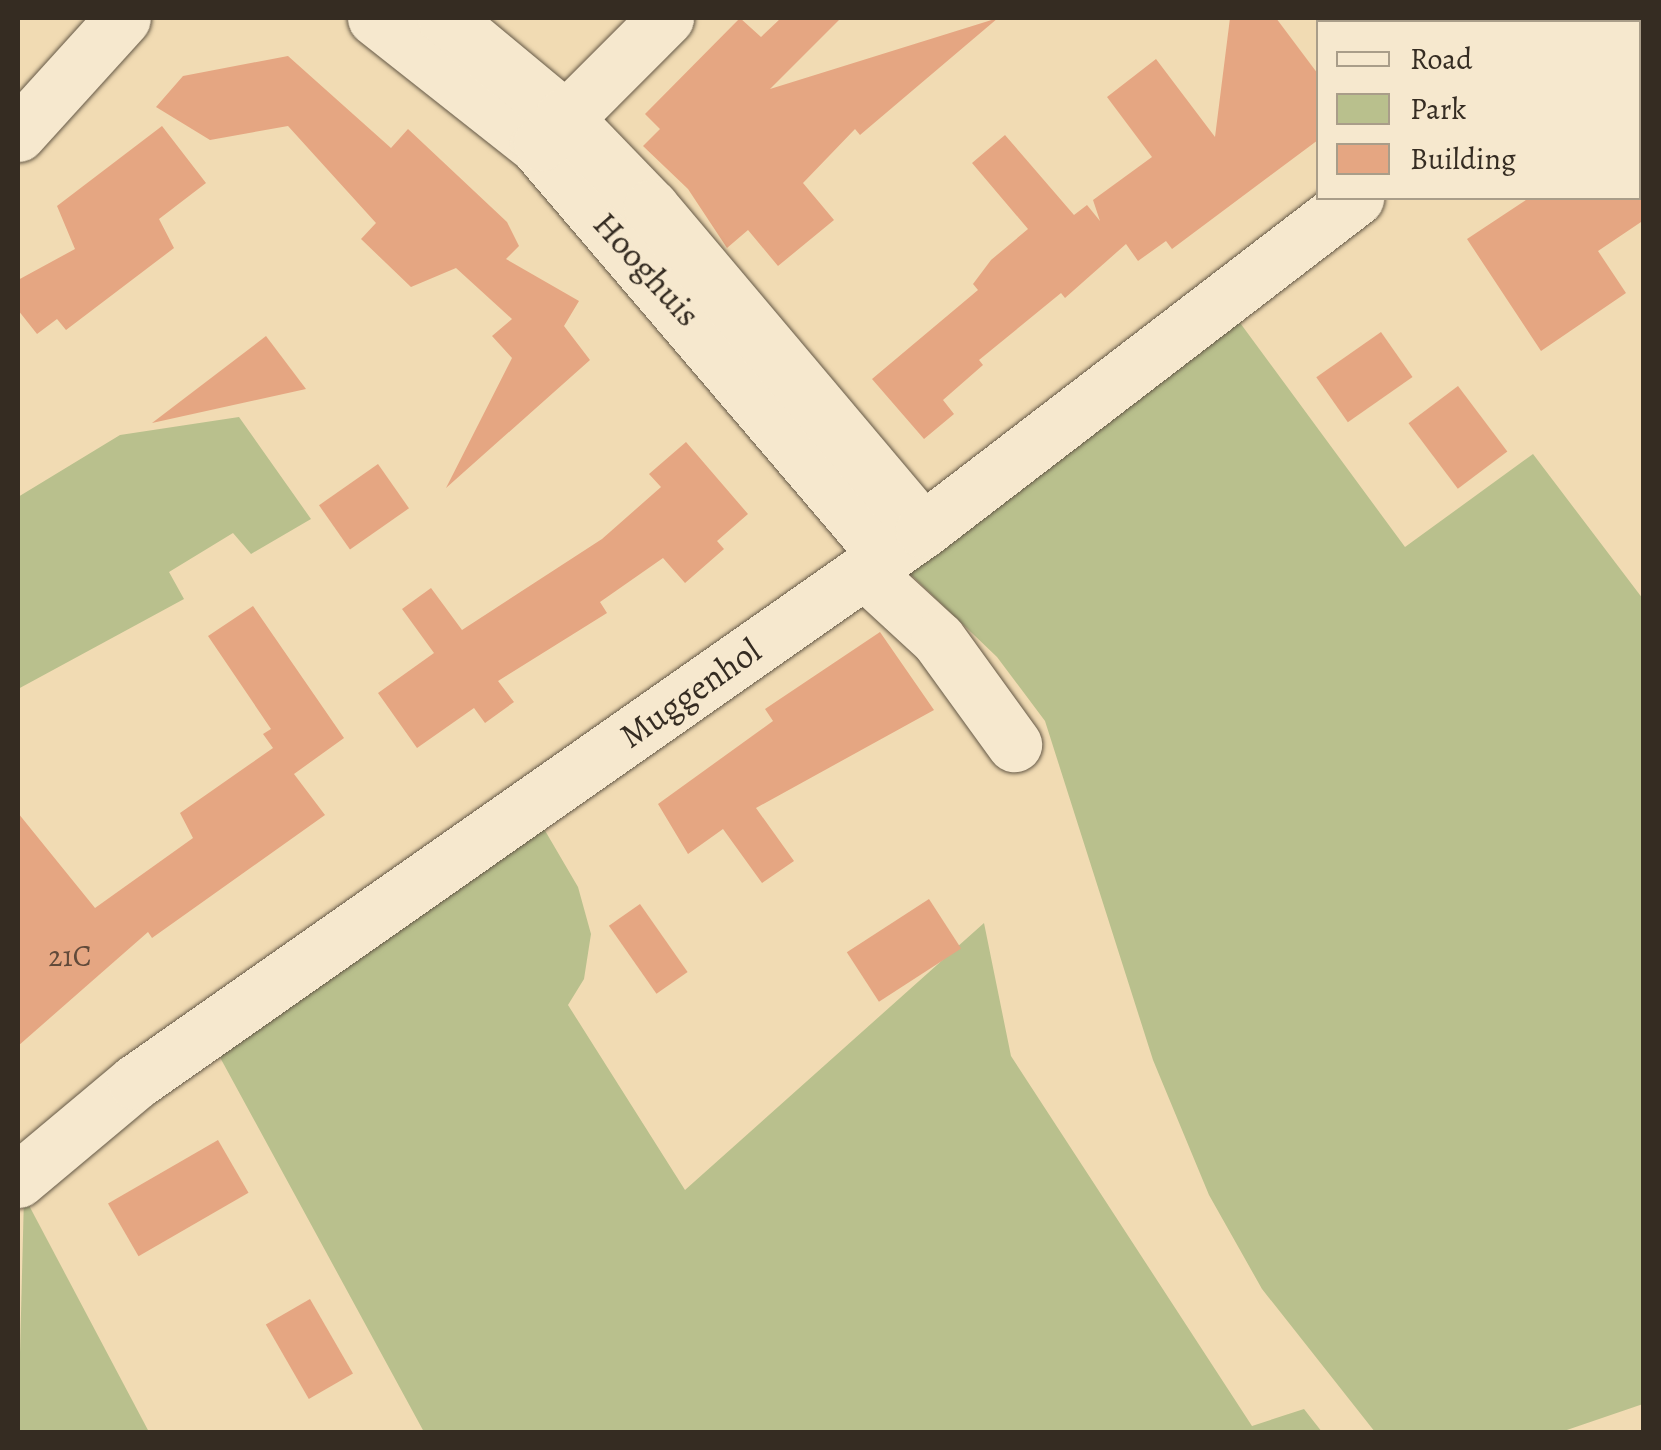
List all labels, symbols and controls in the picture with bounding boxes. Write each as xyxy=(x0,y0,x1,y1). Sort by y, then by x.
legend xyxy=(1316,20,1641,200)
text: Road xyxy=(1410,39,1472,79)
text: Park xyxy=(1410,89,1466,129)
text: Building xyxy=(1410,139,1516,179)
street label: Hooghuis xyxy=(585,203,709,335)
street label: Muggenhol xyxy=(611,629,769,757)
house number: 21C xyxy=(48,938,92,974)

